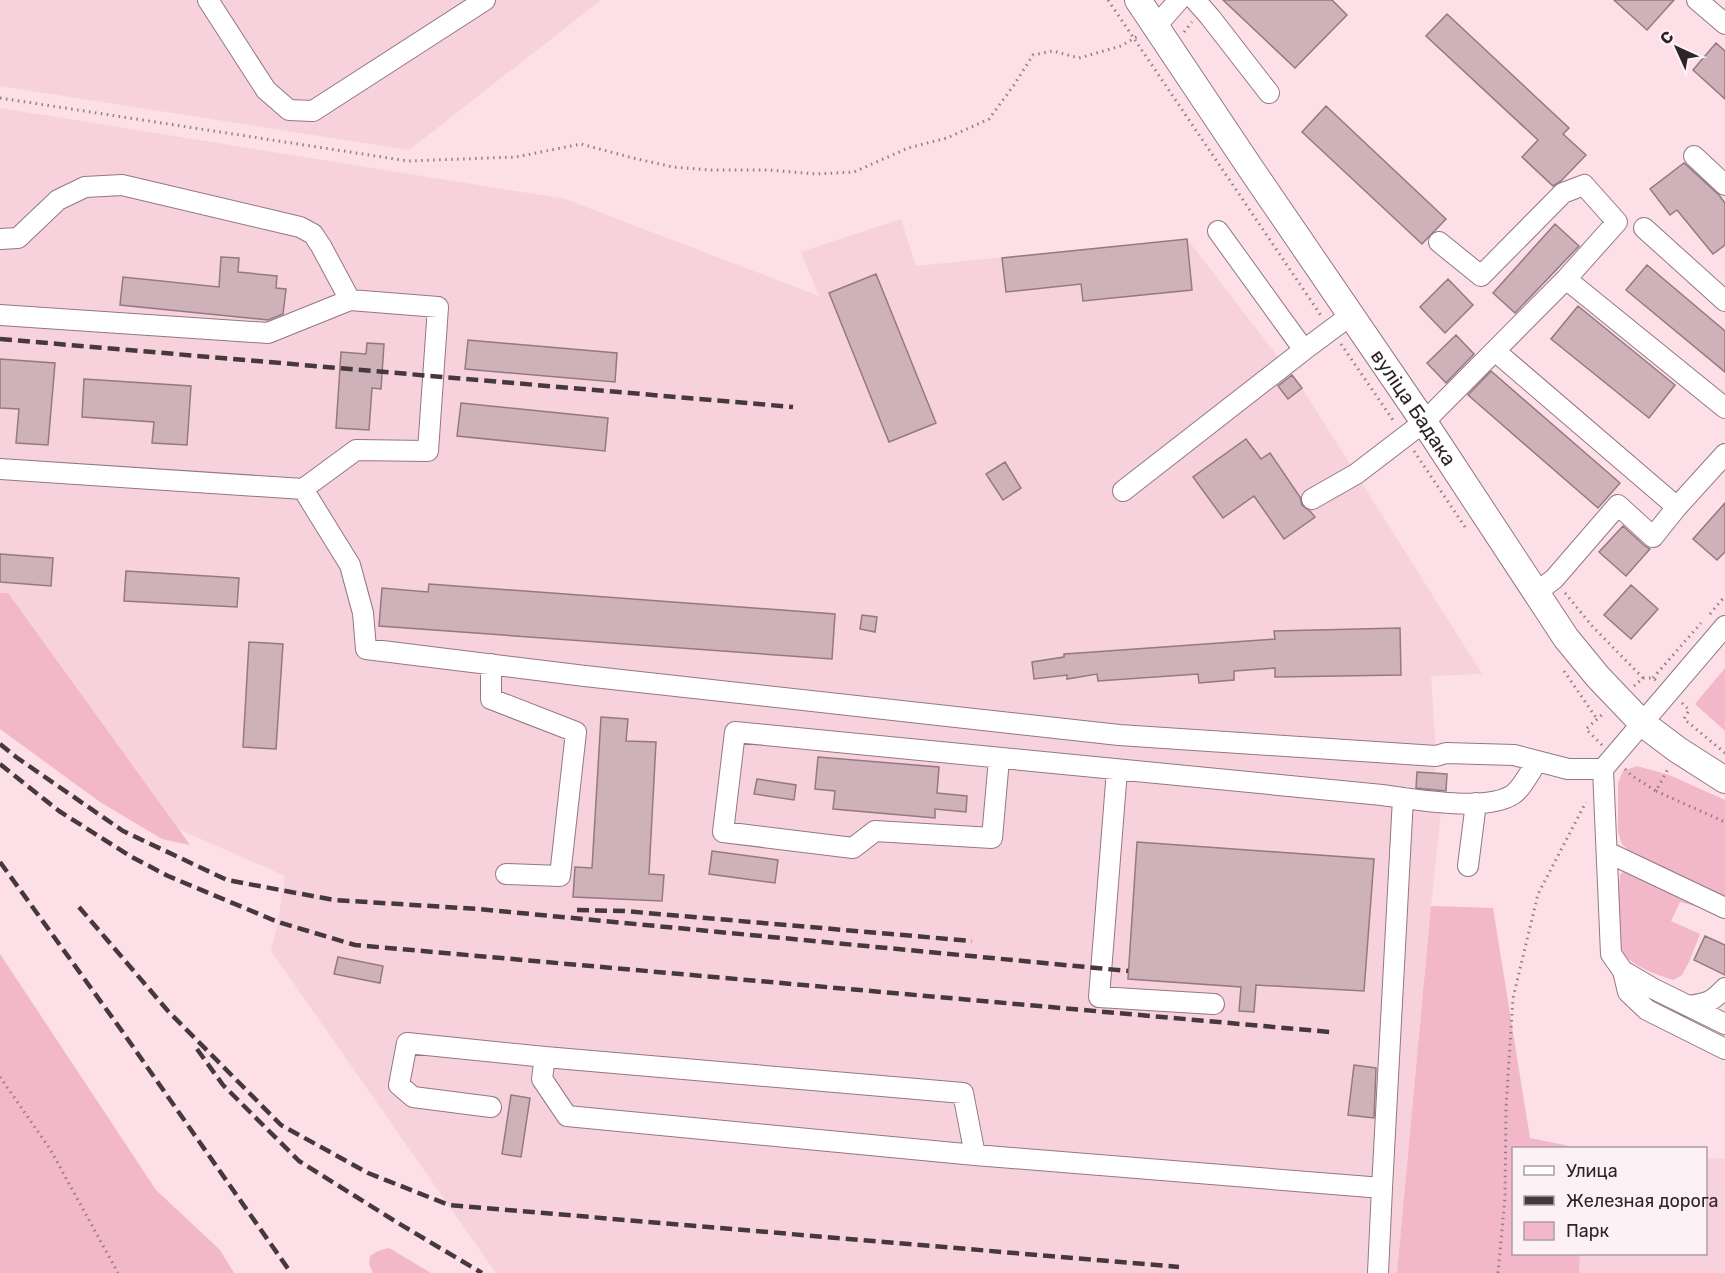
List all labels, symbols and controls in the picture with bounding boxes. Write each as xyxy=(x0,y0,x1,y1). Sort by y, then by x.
north arrow xyxy=(1647,18,1707,78)
text: С xyxy=(1656,27,1677,48)
street label: вуліца Бадака xyxy=(1366,345,1461,470)
legend xyxy=(1512,1147,1707,1255)
text: Улица xyxy=(1566,1160,1618,1182)
text: Железная дорога xyxy=(1566,1190,1719,1212)
text: Парк xyxy=(1566,1220,1610,1242)

